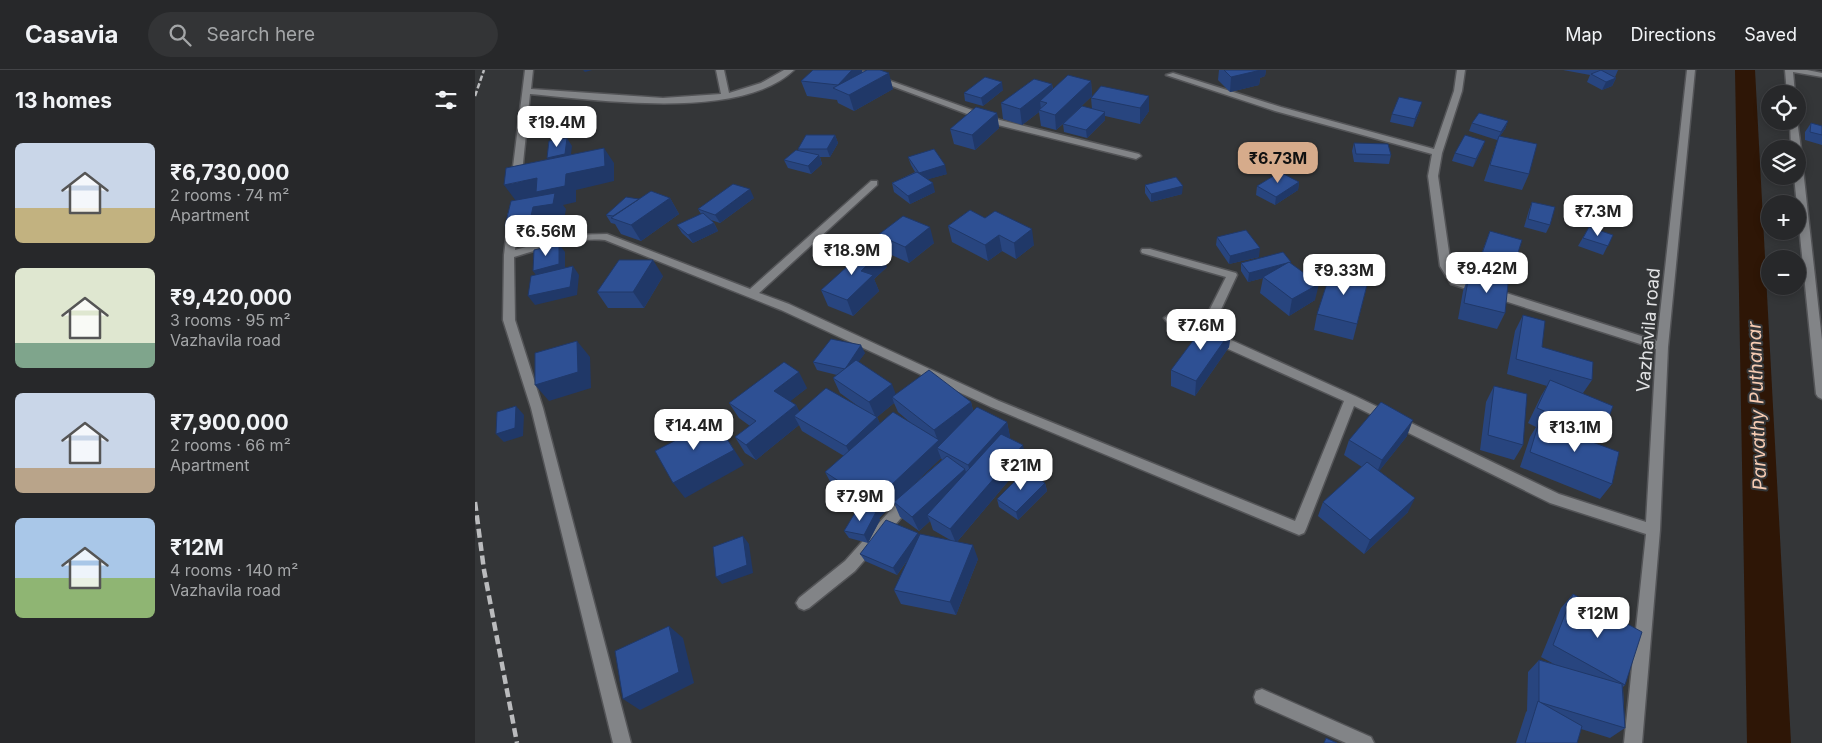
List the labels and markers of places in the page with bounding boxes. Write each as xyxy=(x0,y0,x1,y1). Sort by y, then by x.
pin: ₹19.4M xyxy=(516,106,598,148)
pin: ₹6.73M xyxy=(1237,142,1319,184)
pin: ₹7.3M xyxy=(1563,194,1633,237)
pin: ₹6.56M xyxy=(505,214,587,257)
pin: ₹18.9M xyxy=(811,234,893,276)
pin: ₹9.42M xyxy=(1446,252,1528,294)
pin: ₹9.33M xyxy=(1303,254,1385,296)
pin: ₹7.6M xyxy=(1166,308,1236,351)
pin: ₹14.4M xyxy=(653,408,735,451)
pin: ₹13.1M xyxy=(1534,410,1616,453)
pin: ₹21M xyxy=(991,448,1051,491)
pin: ₹7.9M xyxy=(825,480,895,522)
pin: ₹12M xyxy=(1568,596,1628,639)

